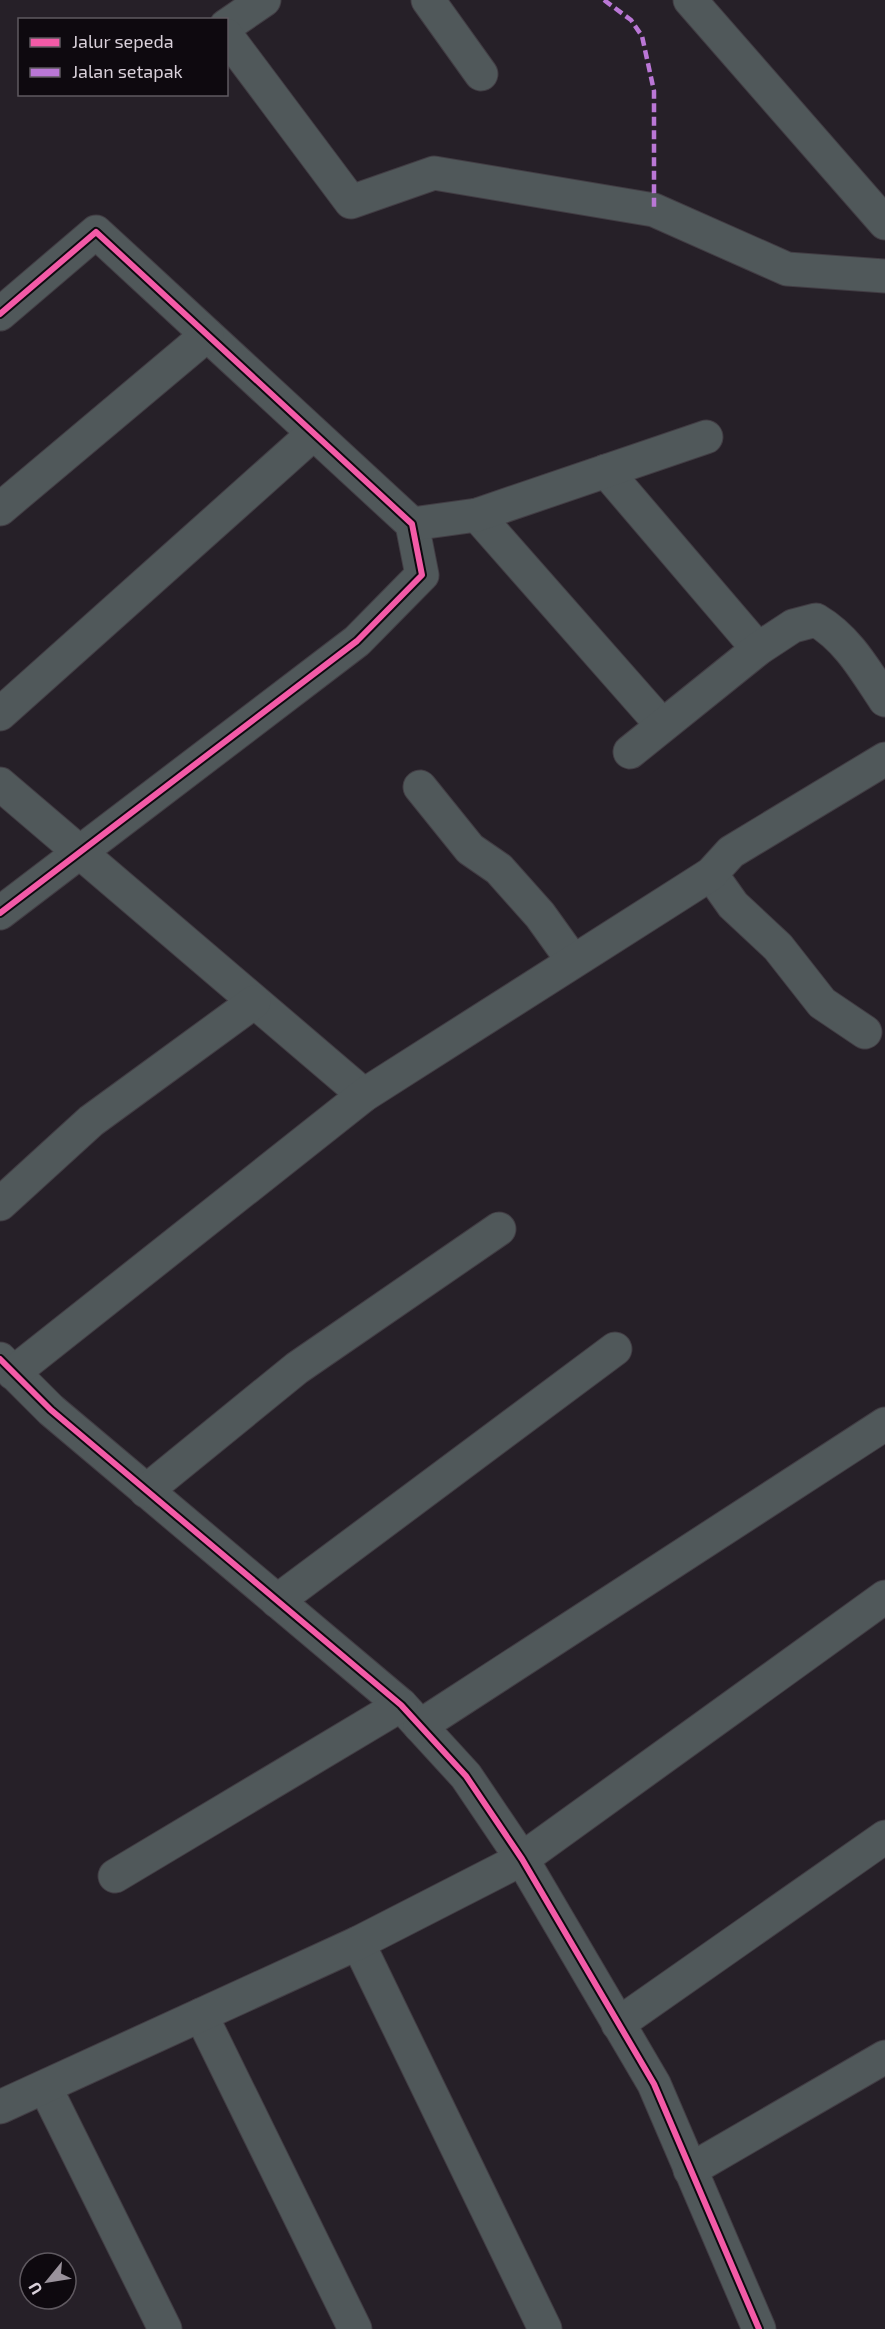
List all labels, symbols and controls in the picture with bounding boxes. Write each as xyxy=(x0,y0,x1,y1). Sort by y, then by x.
legend xyxy=(18,18,228,96)
text: Jalur sepeda xyxy=(72,30,174,52)
text: Jalan setapak xyxy=(72,60,183,82)
north arrow xyxy=(18,2251,78,2311)
text: U xyxy=(24,2279,46,2298)

